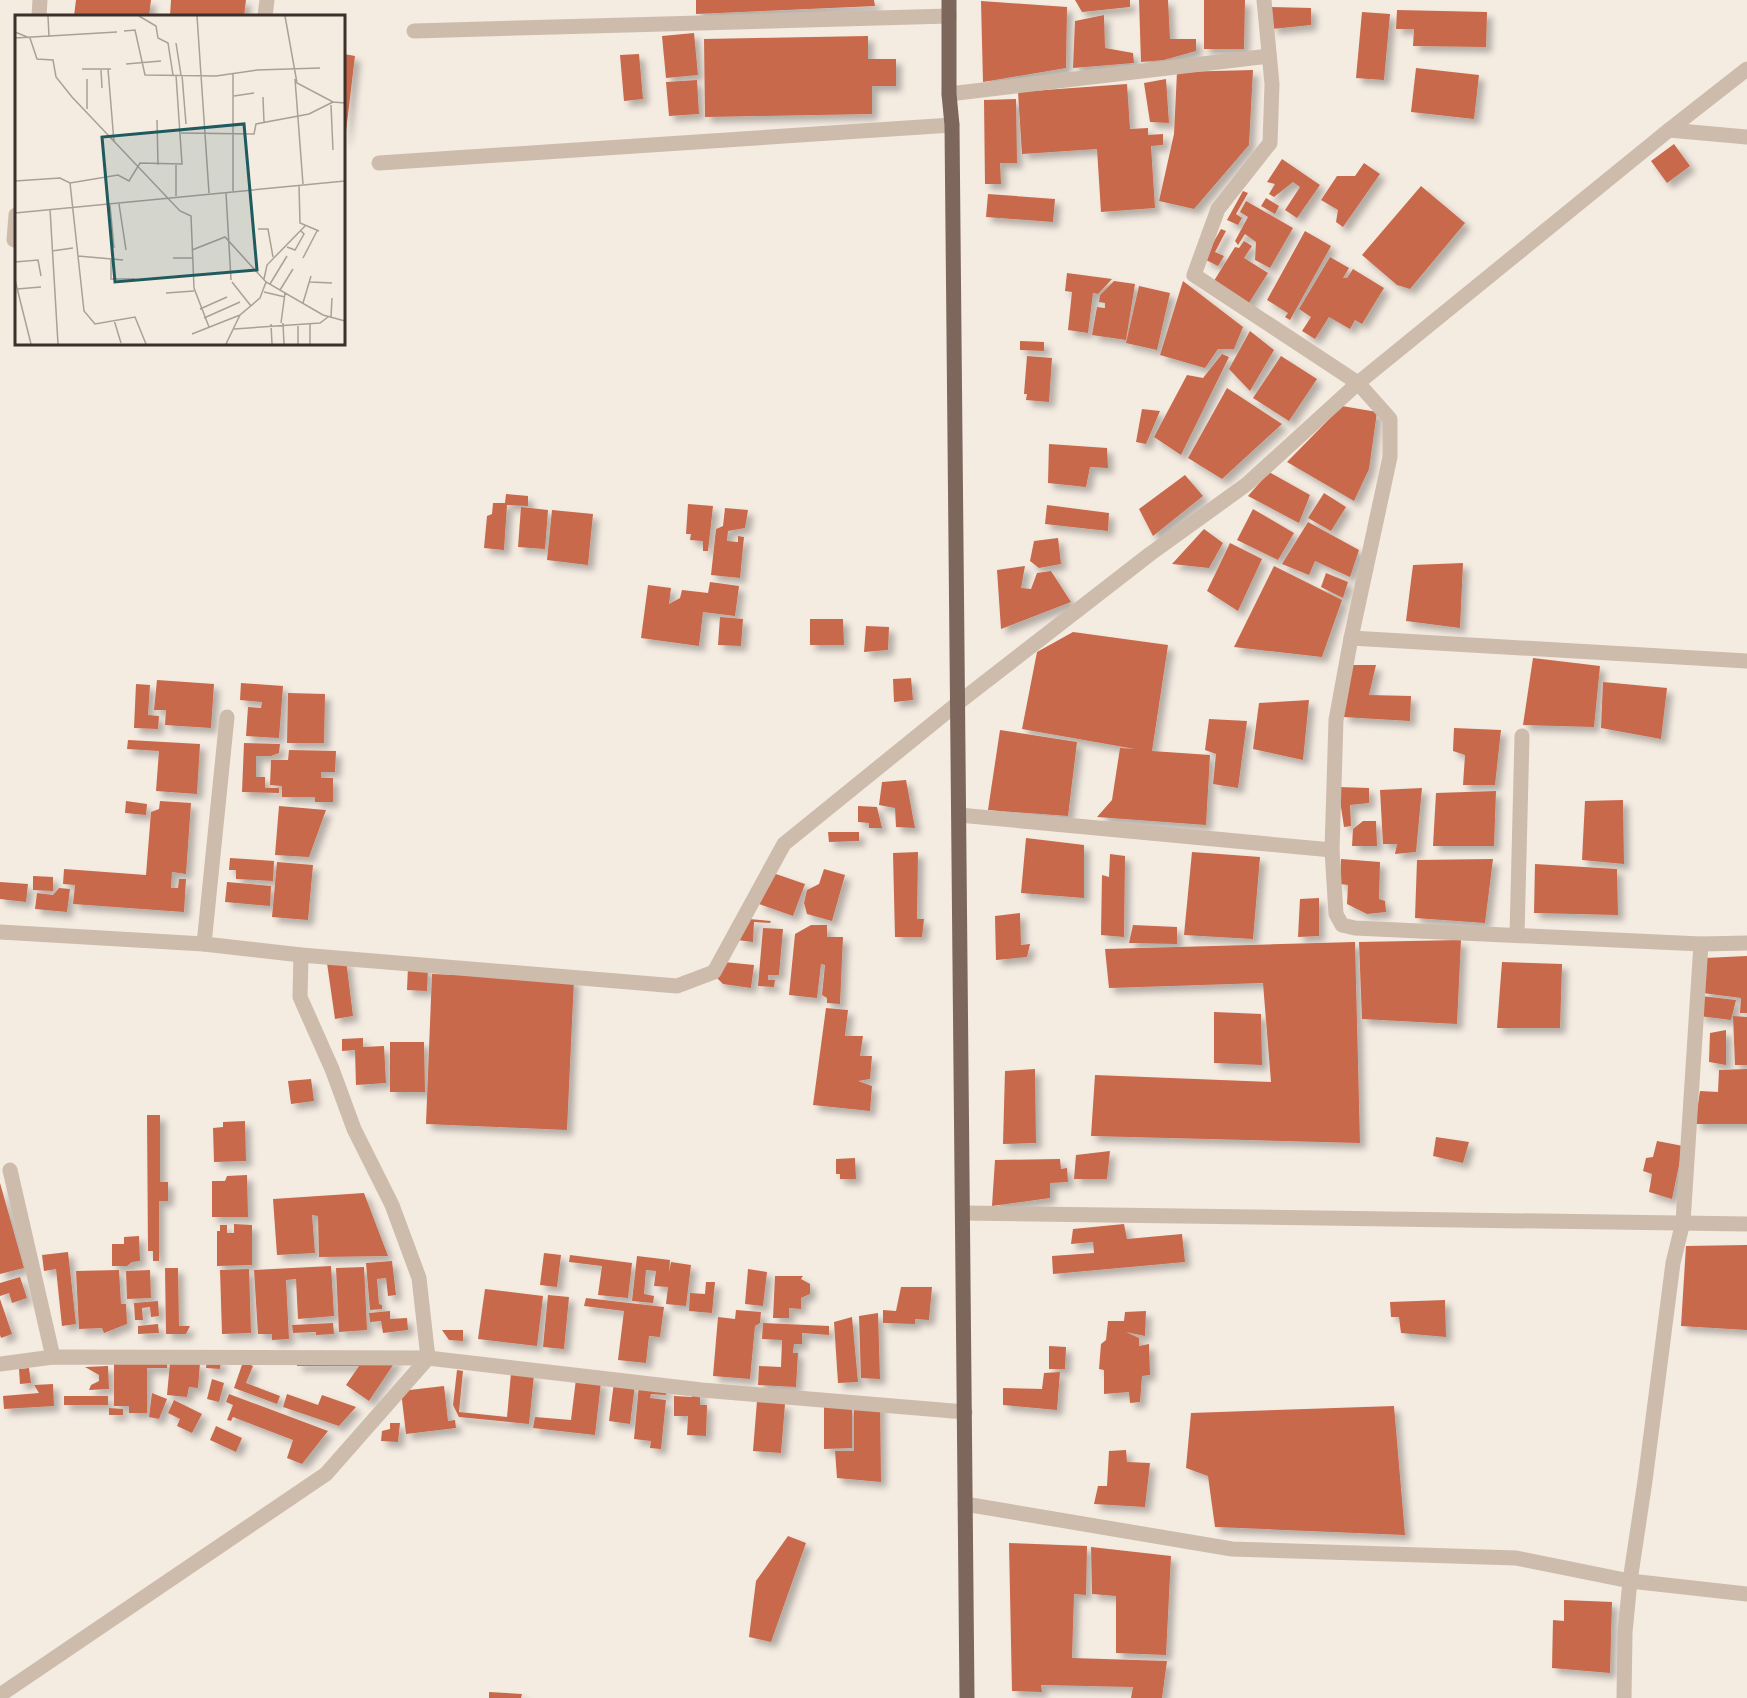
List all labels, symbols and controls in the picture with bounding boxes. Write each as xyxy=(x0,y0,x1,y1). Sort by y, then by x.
inset map xyxy=(15,15,345,345)

